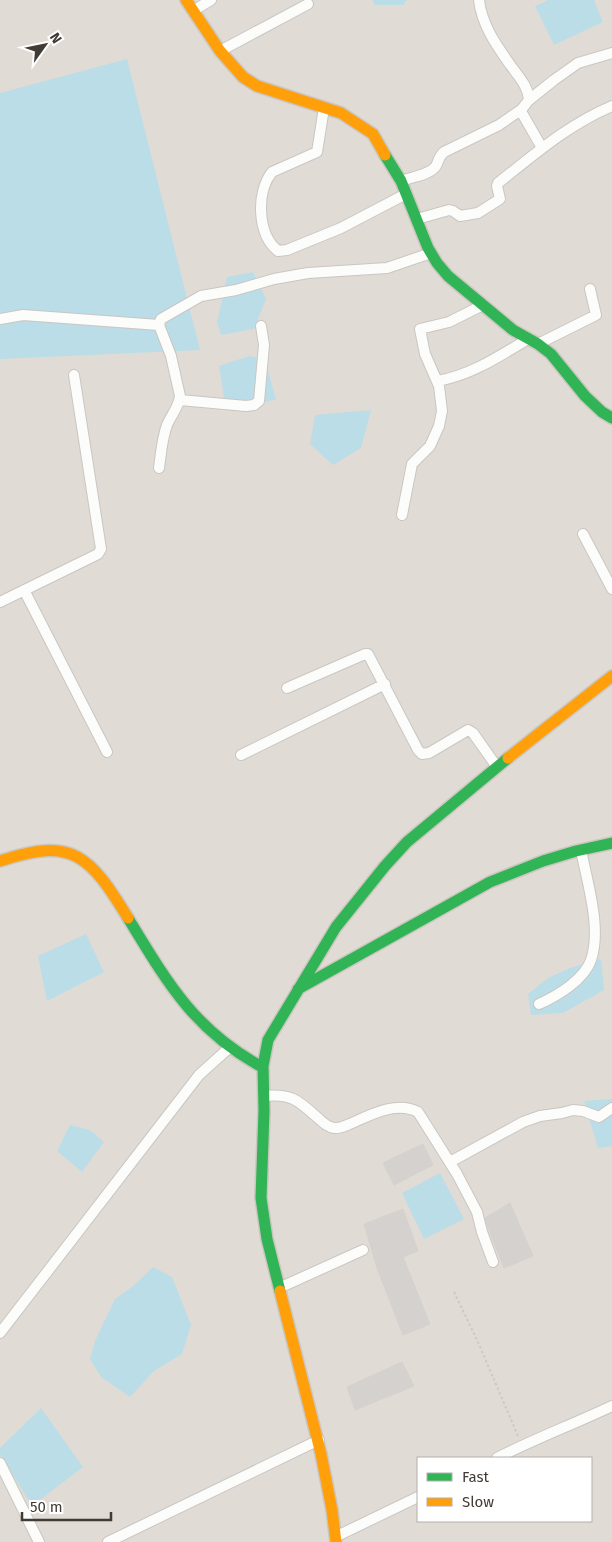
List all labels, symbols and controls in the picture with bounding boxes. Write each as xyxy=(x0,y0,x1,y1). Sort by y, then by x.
north arrow xyxy=(20,20,70,70)
text: N xyxy=(46,30,65,47)
legend xyxy=(417,1457,592,1522)
text: Fast xyxy=(462,1468,489,1486)
scale bar xyxy=(22,1490,111,1522)
text: Slow xyxy=(462,1493,494,1511)
text: 50 m xyxy=(30,1498,63,1516)

